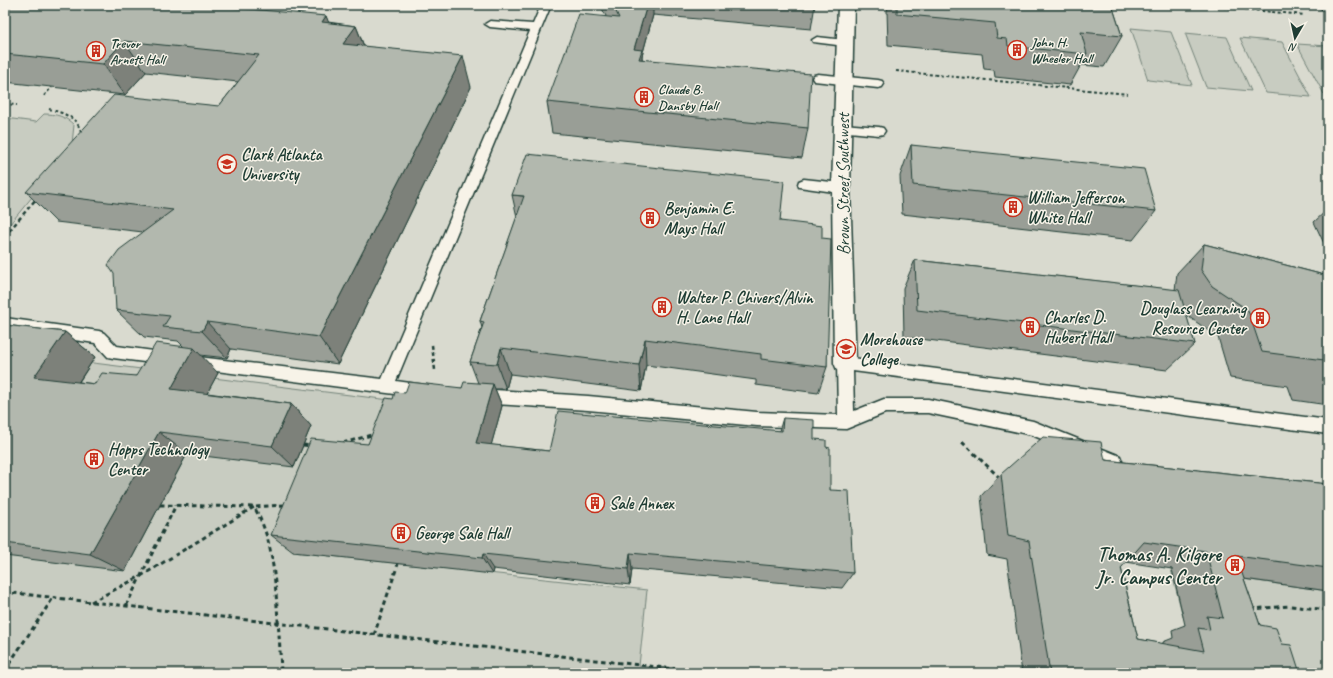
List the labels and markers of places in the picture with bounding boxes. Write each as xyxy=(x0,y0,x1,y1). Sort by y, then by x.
place label: John H. Wheeler Hall xyxy=(1030,34,1095,67)
place label: Trevor Arnett Hall xyxy=(110,35,167,68)
building icon: John H. Wheeler Hall xyxy=(1006,39,1028,61)
building icon: Trevor Arnett Hall xyxy=(85,40,107,62)
place label: Claude B. Dansby Hall xyxy=(658,81,720,114)
building icon: Claude B. Dansby Hall xyxy=(633,86,655,108)
place label: Clark Atlanta University xyxy=(241,144,324,185)
school or university icon: Clark Atlanta University xyxy=(216,153,238,175)
place label: William Jefferson White Hall xyxy=(1027,187,1126,228)
building icon: William Jefferson White Hall xyxy=(1002,196,1024,218)
place label: Benjamin E. Mays Hall xyxy=(664,198,735,239)
building icon: Benjamin E. Mays Hall xyxy=(639,207,661,229)
place label: Walter P. Chivers/Alvin H. Lane Hall xyxy=(676,287,814,328)
building icon: Walter P. Chivers/Alvin H. Lane Hall xyxy=(651,296,673,318)
place label: Douglass Learning Resource Center xyxy=(1140,298,1248,339)
place label: Charles D. Hubert Hall xyxy=(1044,307,1115,348)
building icon: Douglass Learning Resource Center xyxy=(1249,307,1271,329)
building icon: Charles D. Hubert Hall xyxy=(1019,316,1041,338)
place label: Morehouse College xyxy=(860,329,924,370)
school or university icon: Morehouse College xyxy=(835,338,857,360)
place label: Hopps Technology Center xyxy=(108,439,211,480)
building icon: Hopps Technology Center xyxy=(83,448,105,470)
building icon: Sale Annex xyxy=(584,492,606,514)
place label: Sale Annex xyxy=(609,493,676,514)
building icon: George Sale Hall xyxy=(390,522,412,544)
place label: George Sale Hall xyxy=(415,523,512,544)
place label: Thomas A. Kilgore Jr. Campus Center xyxy=(1094,542,1224,590)
building icon: Thomas A. Kilgore Jr. Campus Center xyxy=(1224,554,1246,576)

